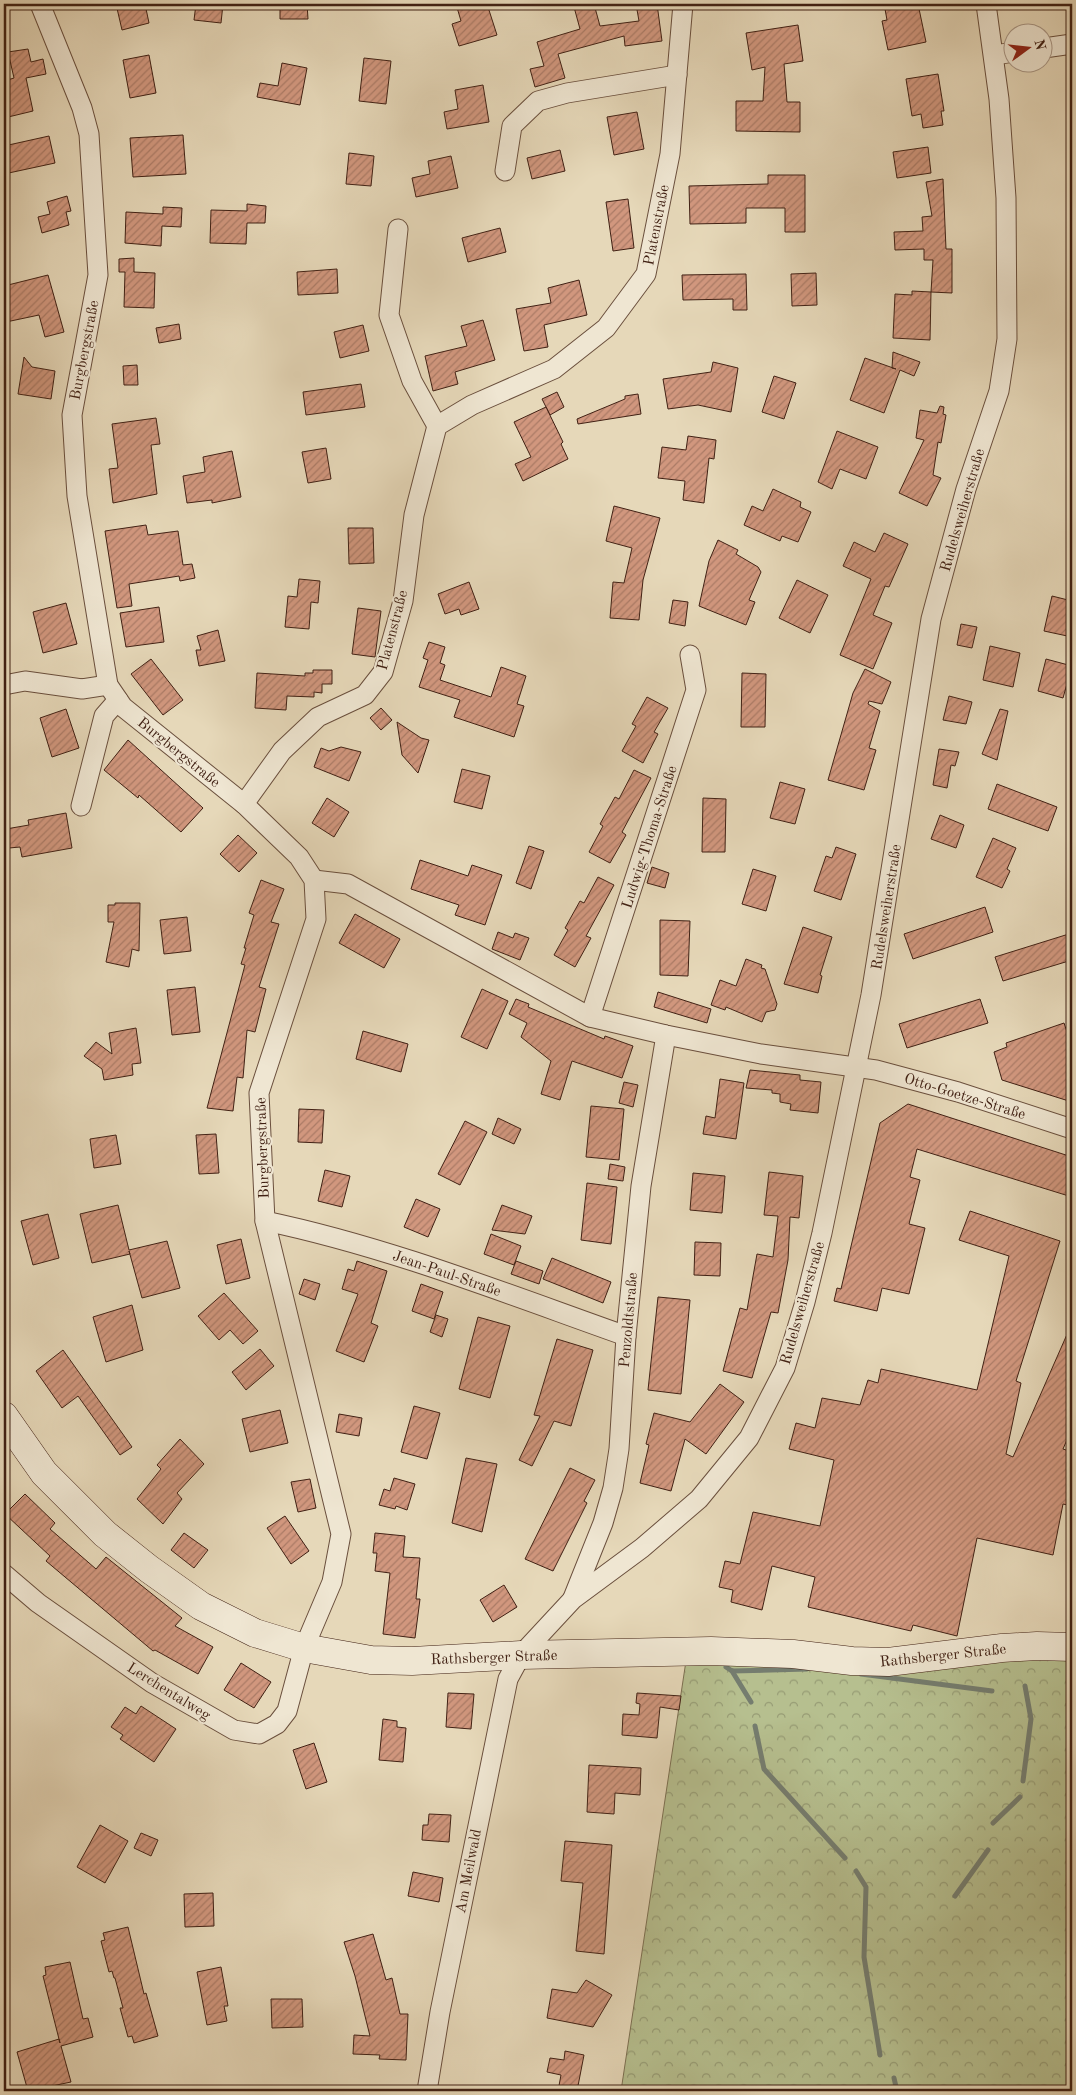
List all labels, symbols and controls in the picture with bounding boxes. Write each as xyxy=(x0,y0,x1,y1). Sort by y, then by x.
north arrow xyxy=(1004,22,1054,72)
text: N xyxy=(1031,38,1048,52)
street label: Platenstraße xyxy=(642,184,673,267)
street label: Burgbergstraße xyxy=(68,299,103,402)
street label: Rudelsweiherstraße xyxy=(939,447,988,574)
street label: Platenstraße xyxy=(376,589,411,672)
street label: Burgbergstraße xyxy=(134,715,222,791)
street label: Ludwig-Thoma-Straße xyxy=(620,764,681,911)
street label: Rudelsweiherstraße xyxy=(870,843,905,971)
street label: Otto-Goetze-Straße xyxy=(902,1072,1027,1123)
street label: Burgbergstraße xyxy=(254,1097,273,1199)
street label: Rudelsweiherstraße xyxy=(779,1240,828,1367)
street label: Jean-Paul-Straße xyxy=(390,1249,503,1300)
street label: Penzoldtstraße xyxy=(618,1272,641,1368)
street label: Rathsberger Straße xyxy=(879,1642,1007,1671)
street label: Rathsberger Straße xyxy=(430,1649,558,1668)
street label: Lerchentalweg xyxy=(124,1661,213,1724)
street label: Am Meilwald xyxy=(454,1828,485,1915)

